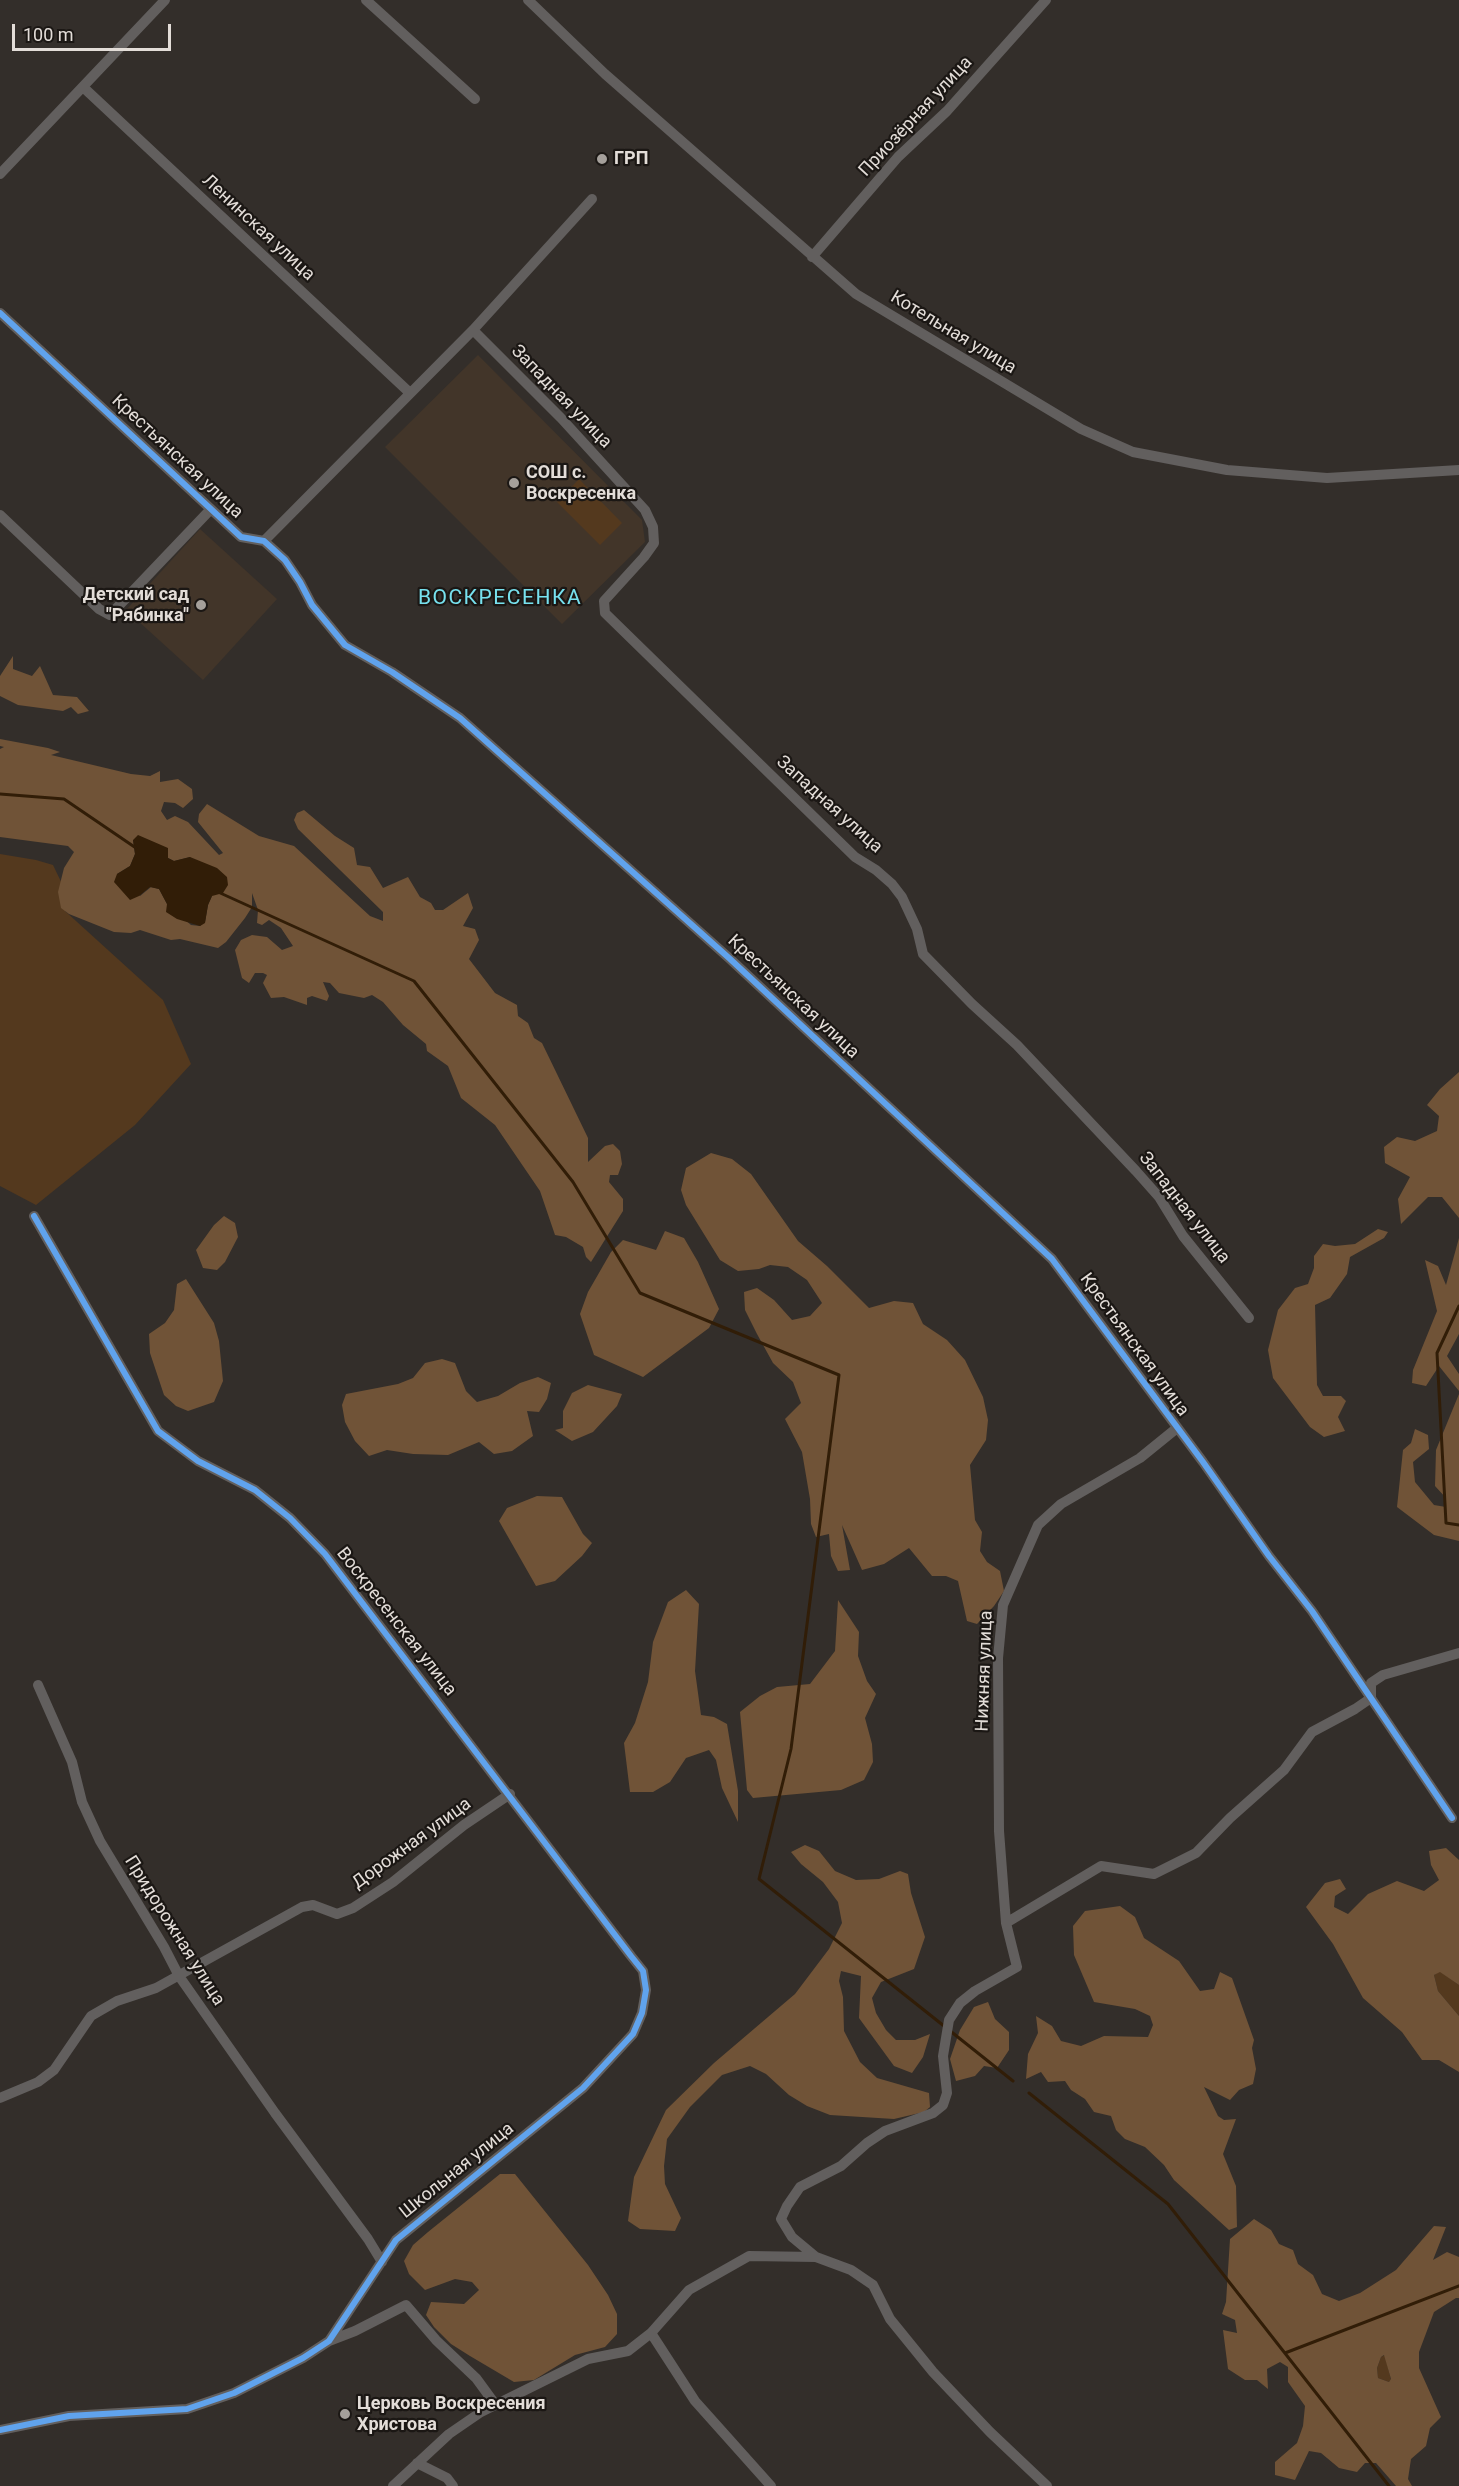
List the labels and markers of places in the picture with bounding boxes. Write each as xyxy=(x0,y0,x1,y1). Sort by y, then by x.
place label: ГРП xyxy=(614,148,648,170)
marker: ГРП xyxy=(595,152,609,166)
place label: СОШ с. Воскресенка xyxy=(526,462,636,504)
marker: СОШ с. Воскресенка xyxy=(507,476,521,490)
place label: Детский сад "Рябинка" xyxy=(83,584,189,626)
marker: Детский сад "Рябинка" xyxy=(194,598,208,612)
place label: Церковь Воскресения Христова xyxy=(357,2393,546,2436)
marker: Церковь Воскресения Христова xyxy=(338,2407,352,2421)

